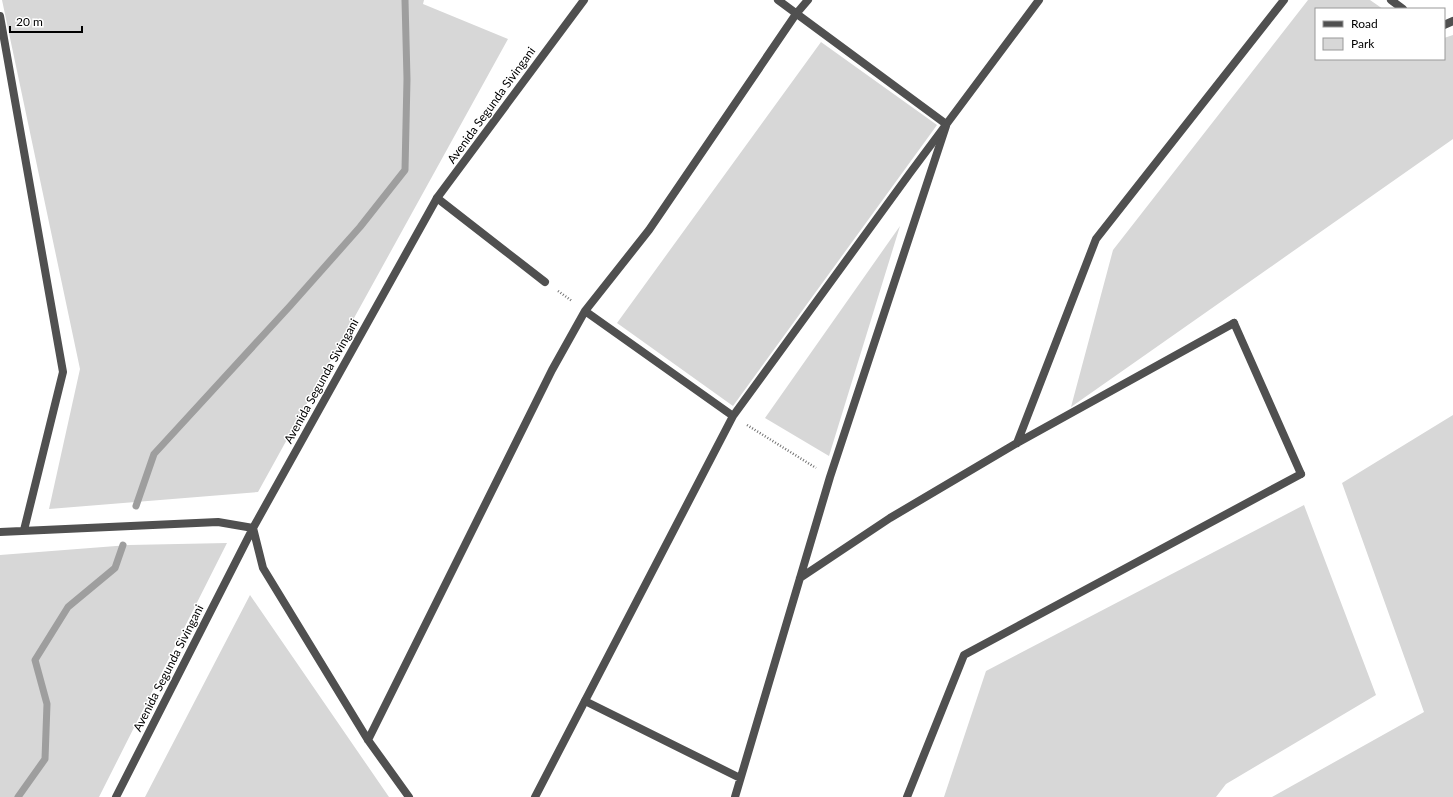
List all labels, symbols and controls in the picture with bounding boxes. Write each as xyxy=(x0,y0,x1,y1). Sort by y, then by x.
scale bar xyxy=(10,8,82,34)
legend xyxy=(1315,8,1445,60)
text: 20 m xyxy=(16,14,43,29)
text: Road xyxy=(1351,16,1378,31)
text: Park xyxy=(1351,36,1375,51)
street label: Avenida Segunda Sivingani xyxy=(444,44,538,166)
street label: Avenida Segunda Sivingani xyxy=(280,316,362,446)
street label: Avenida Segunda Sivingani xyxy=(129,602,207,734)

